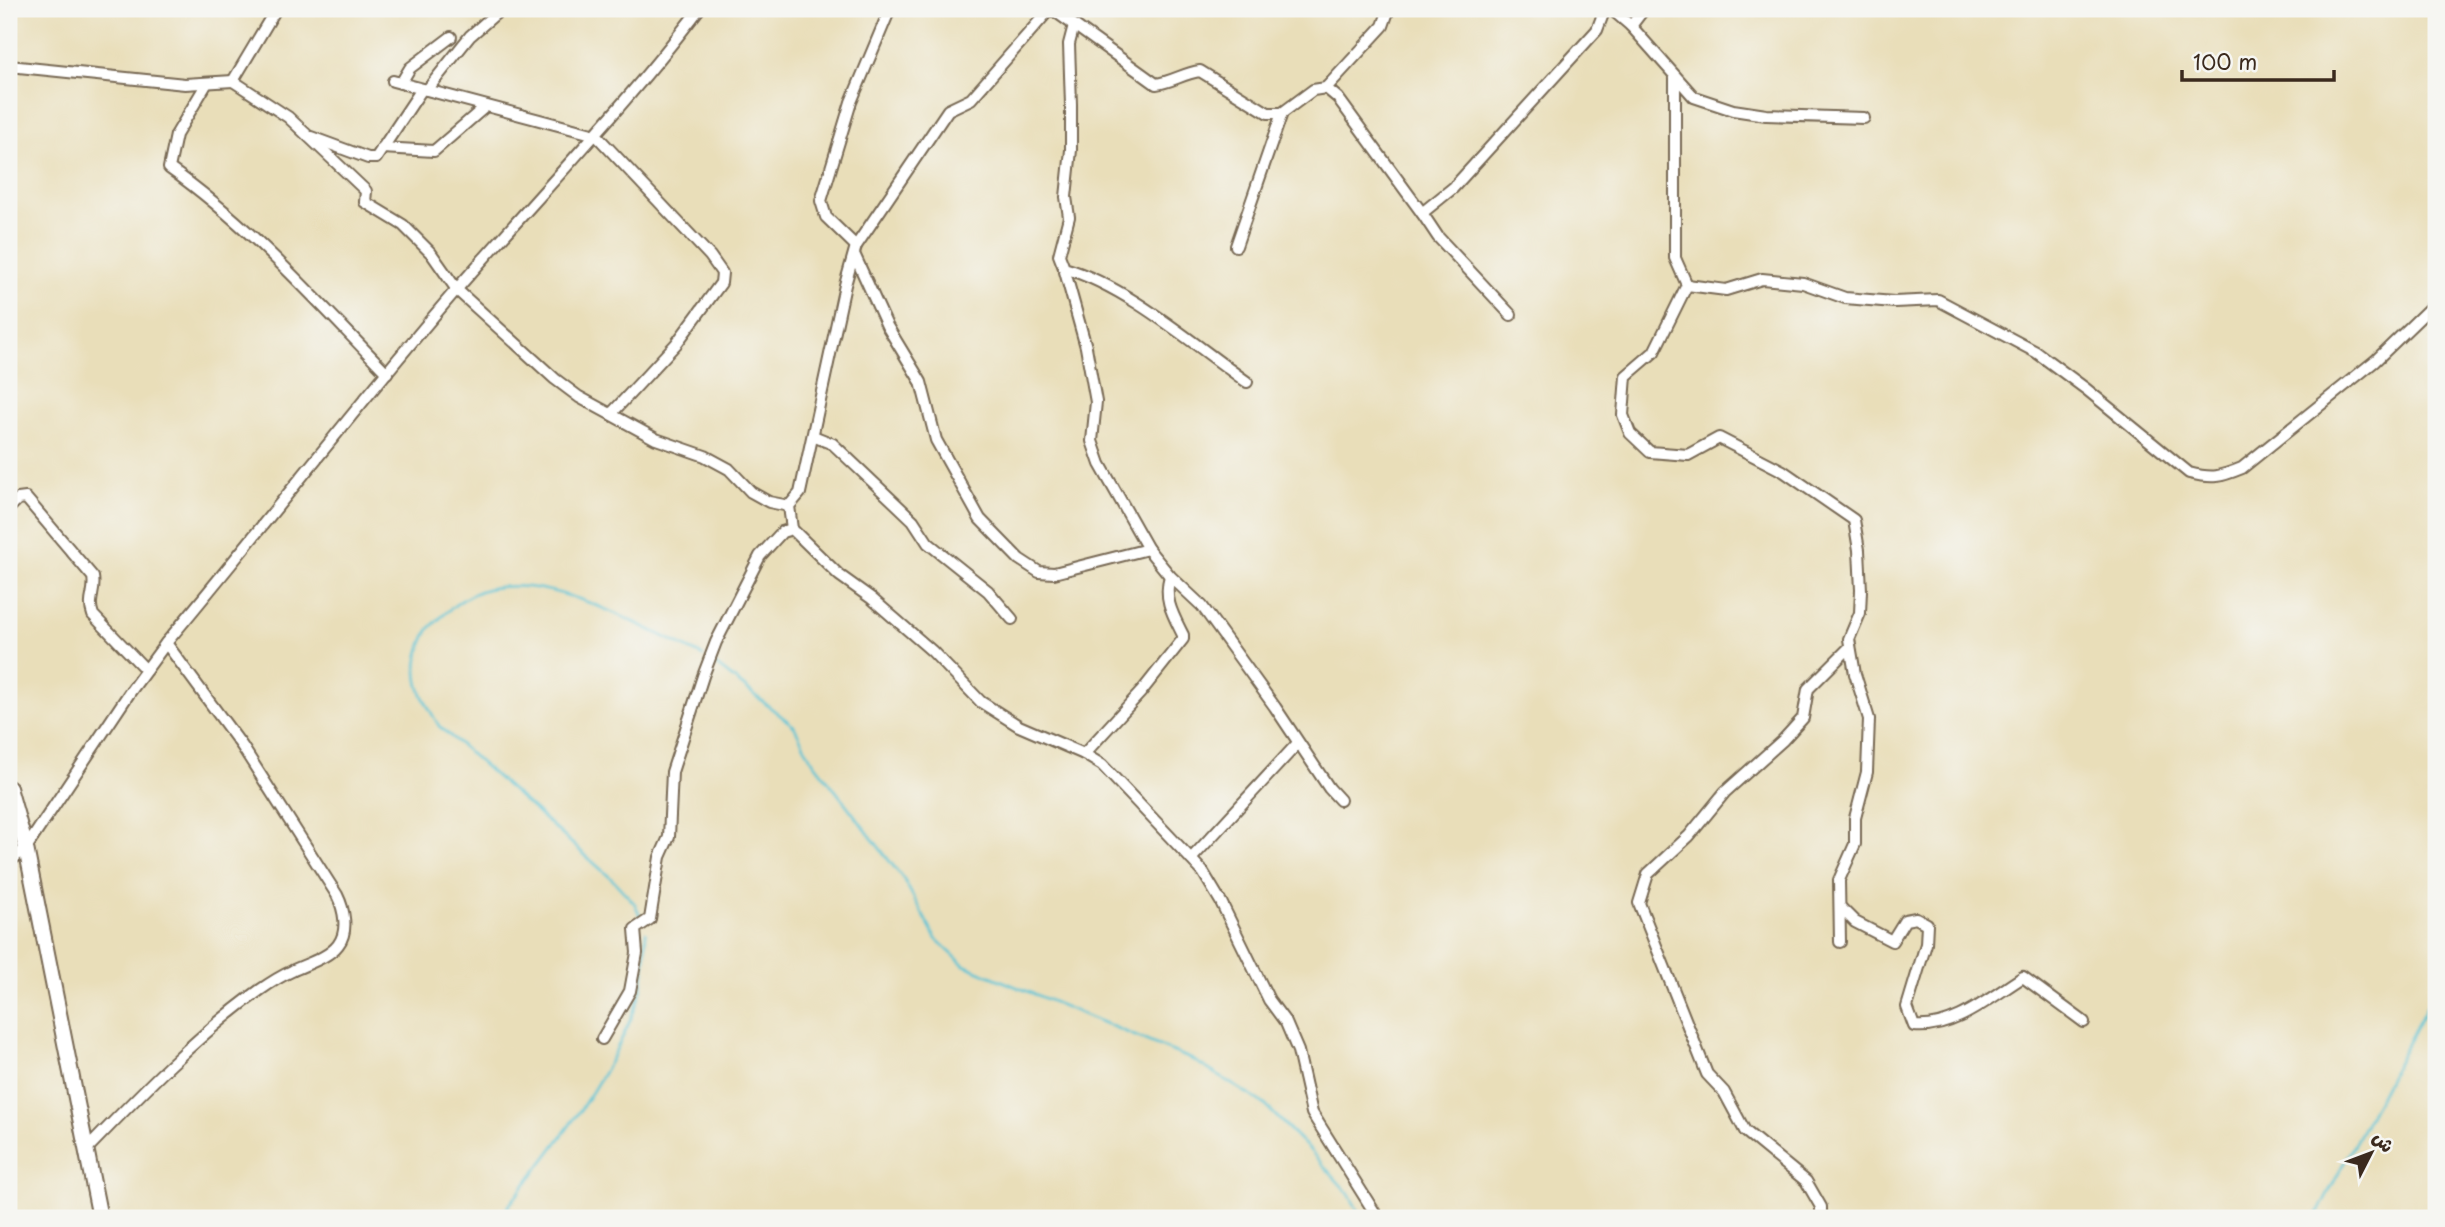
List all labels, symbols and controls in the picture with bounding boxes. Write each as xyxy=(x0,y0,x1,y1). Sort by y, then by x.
scale bar xyxy=(2182,38,2335,82)
text: 100 m xyxy=(2193,45,2257,77)
north arrow xyxy=(2336,1118,2406,1188)
text: ش xyxy=(2367,1124,2402,1158)

